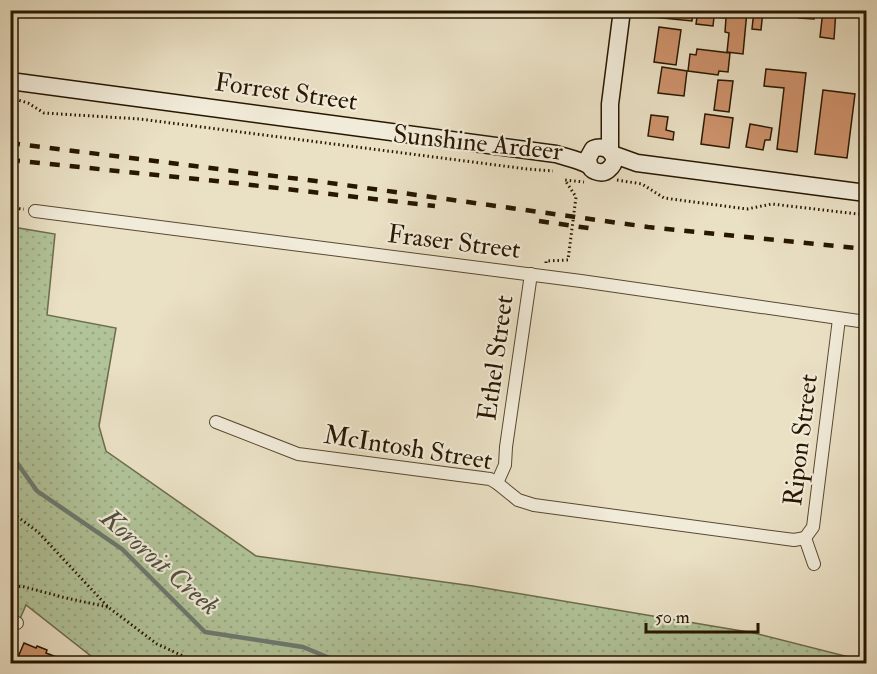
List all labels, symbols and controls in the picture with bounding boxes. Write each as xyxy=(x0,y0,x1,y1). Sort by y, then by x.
street label: Forrest Street xyxy=(213,66,359,118)
street label: Sunshine Ardeer xyxy=(391,118,565,168)
street label: Fraser Street xyxy=(386,218,522,266)
street label: Ethel Street xyxy=(471,293,521,423)
street label: Ripon Street xyxy=(777,372,826,508)
street label: McIntosh Street xyxy=(321,419,495,477)
water label: Kororoit Creek xyxy=(93,500,226,622)
scale bar xyxy=(646,596,758,634)
text: 50 m xyxy=(655,606,690,629)

